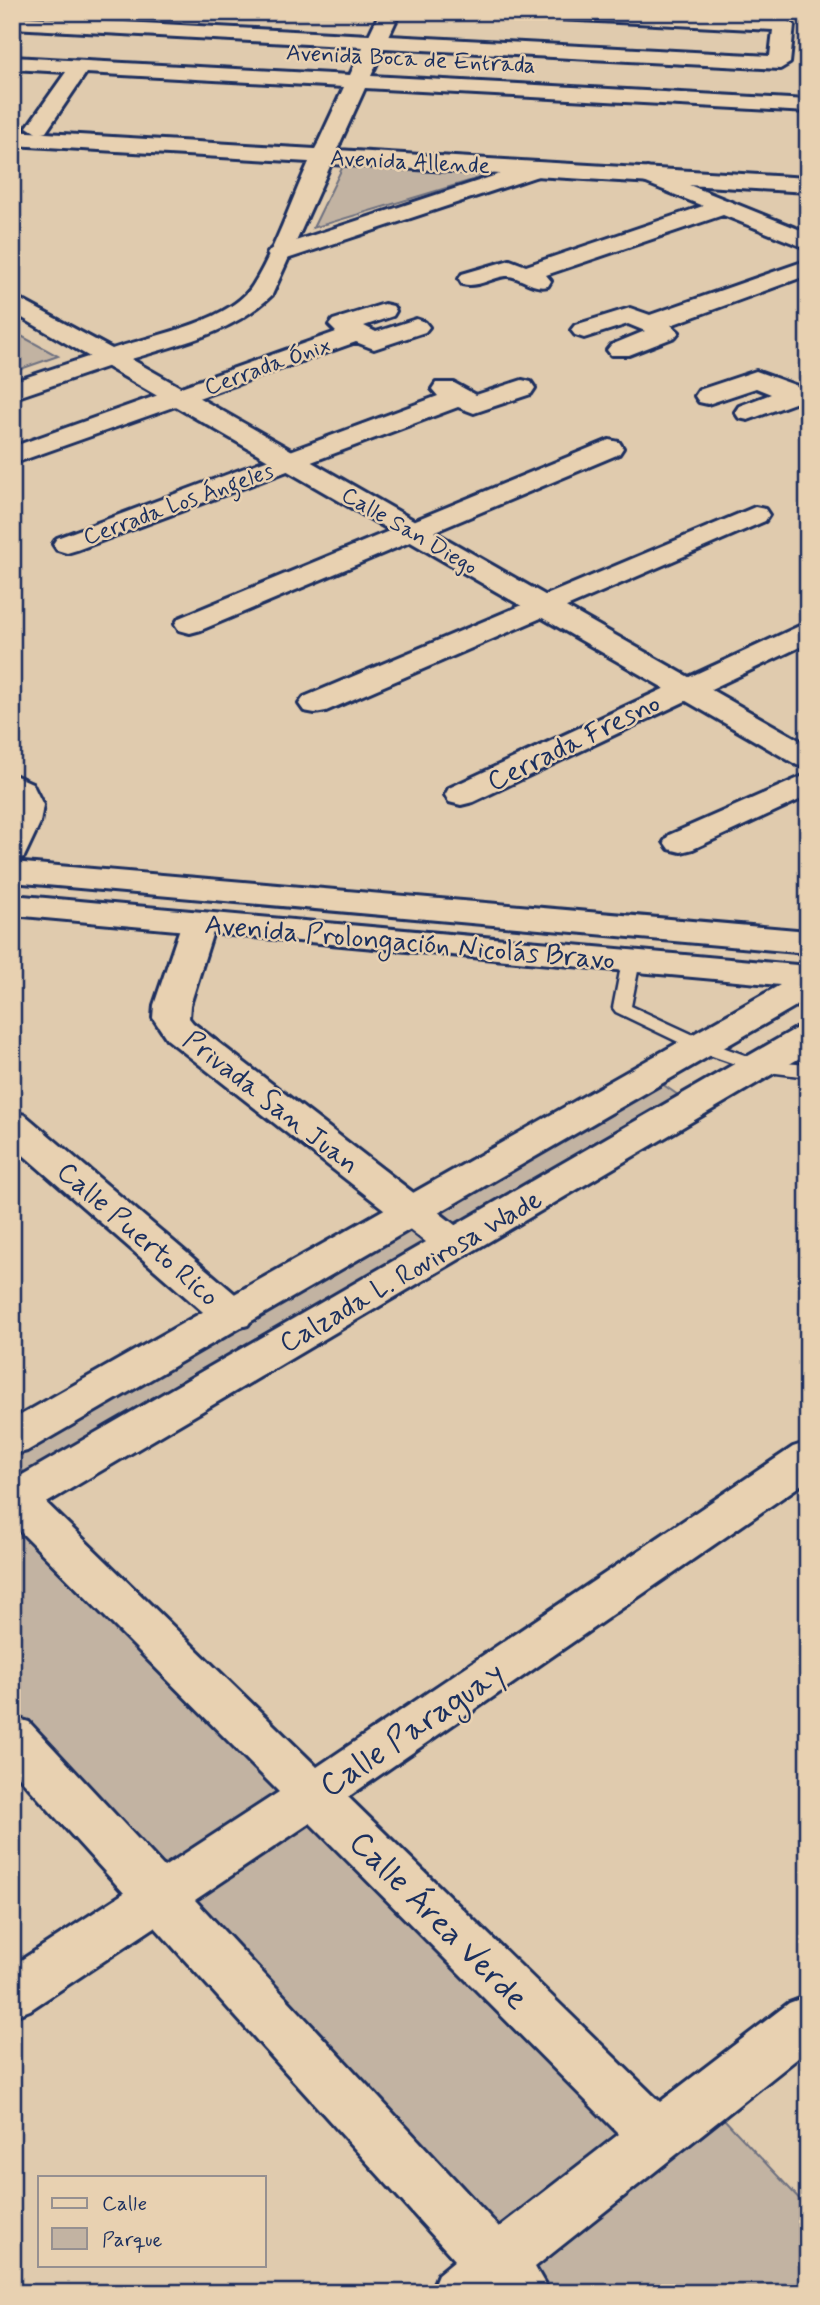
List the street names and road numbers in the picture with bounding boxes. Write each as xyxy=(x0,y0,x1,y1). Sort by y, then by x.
street label: Avenida Boca de Entrada xyxy=(285,38,536,82)
street label: Avenida Allende xyxy=(329,144,491,182)
street label: Cerrada Ónix xyxy=(200,330,335,404)
street label: Cerrada Los Ángeles xyxy=(79,456,279,555)
street label: Calle San Diego xyxy=(336,481,483,583)
street label: Cerrada Fresno xyxy=(481,685,667,801)
street label: Avenida Prolongación Nicolás Bravo xyxy=(203,907,616,982)
street label: Privada San Juan xyxy=(175,1023,366,1183)
street label: Calle Puerto Rico xyxy=(48,1154,226,1316)
street label: Calzada L. Rovirosa Wade xyxy=(273,1182,549,1363)
street label: Calle Paraguay xyxy=(312,1652,515,1810)
street label: Calle Área Verde xyxy=(339,1822,537,2020)

